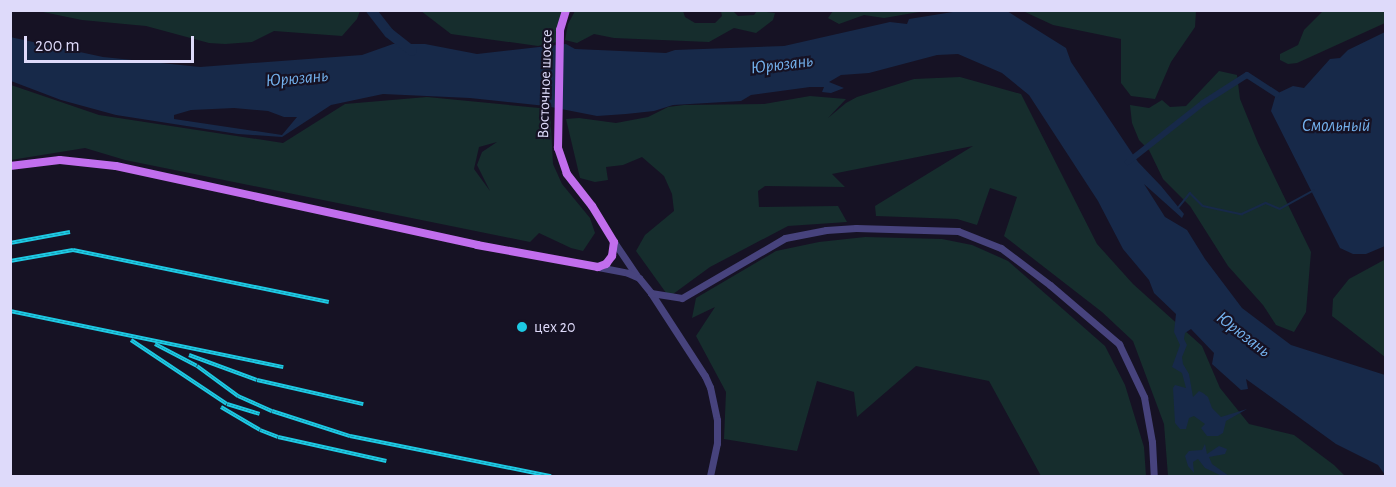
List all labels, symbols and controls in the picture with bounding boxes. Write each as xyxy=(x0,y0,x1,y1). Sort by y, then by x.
scale bar xyxy=(27,24,196,62)
street label: Восточное шоссе xyxy=(533,29,557,139)
text: 200 m xyxy=(35,37,80,55)
water label: Юрюзань xyxy=(750,50,814,80)
water label: Юрюзань xyxy=(265,66,329,92)
water label: Смольный xyxy=(1302,115,1370,137)
water label: Юрюзань xyxy=(1212,307,1274,363)
place label: цех 20 xyxy=(534,317,575,337)
marker: цех 20 xyxy=(515,320,529,334)

